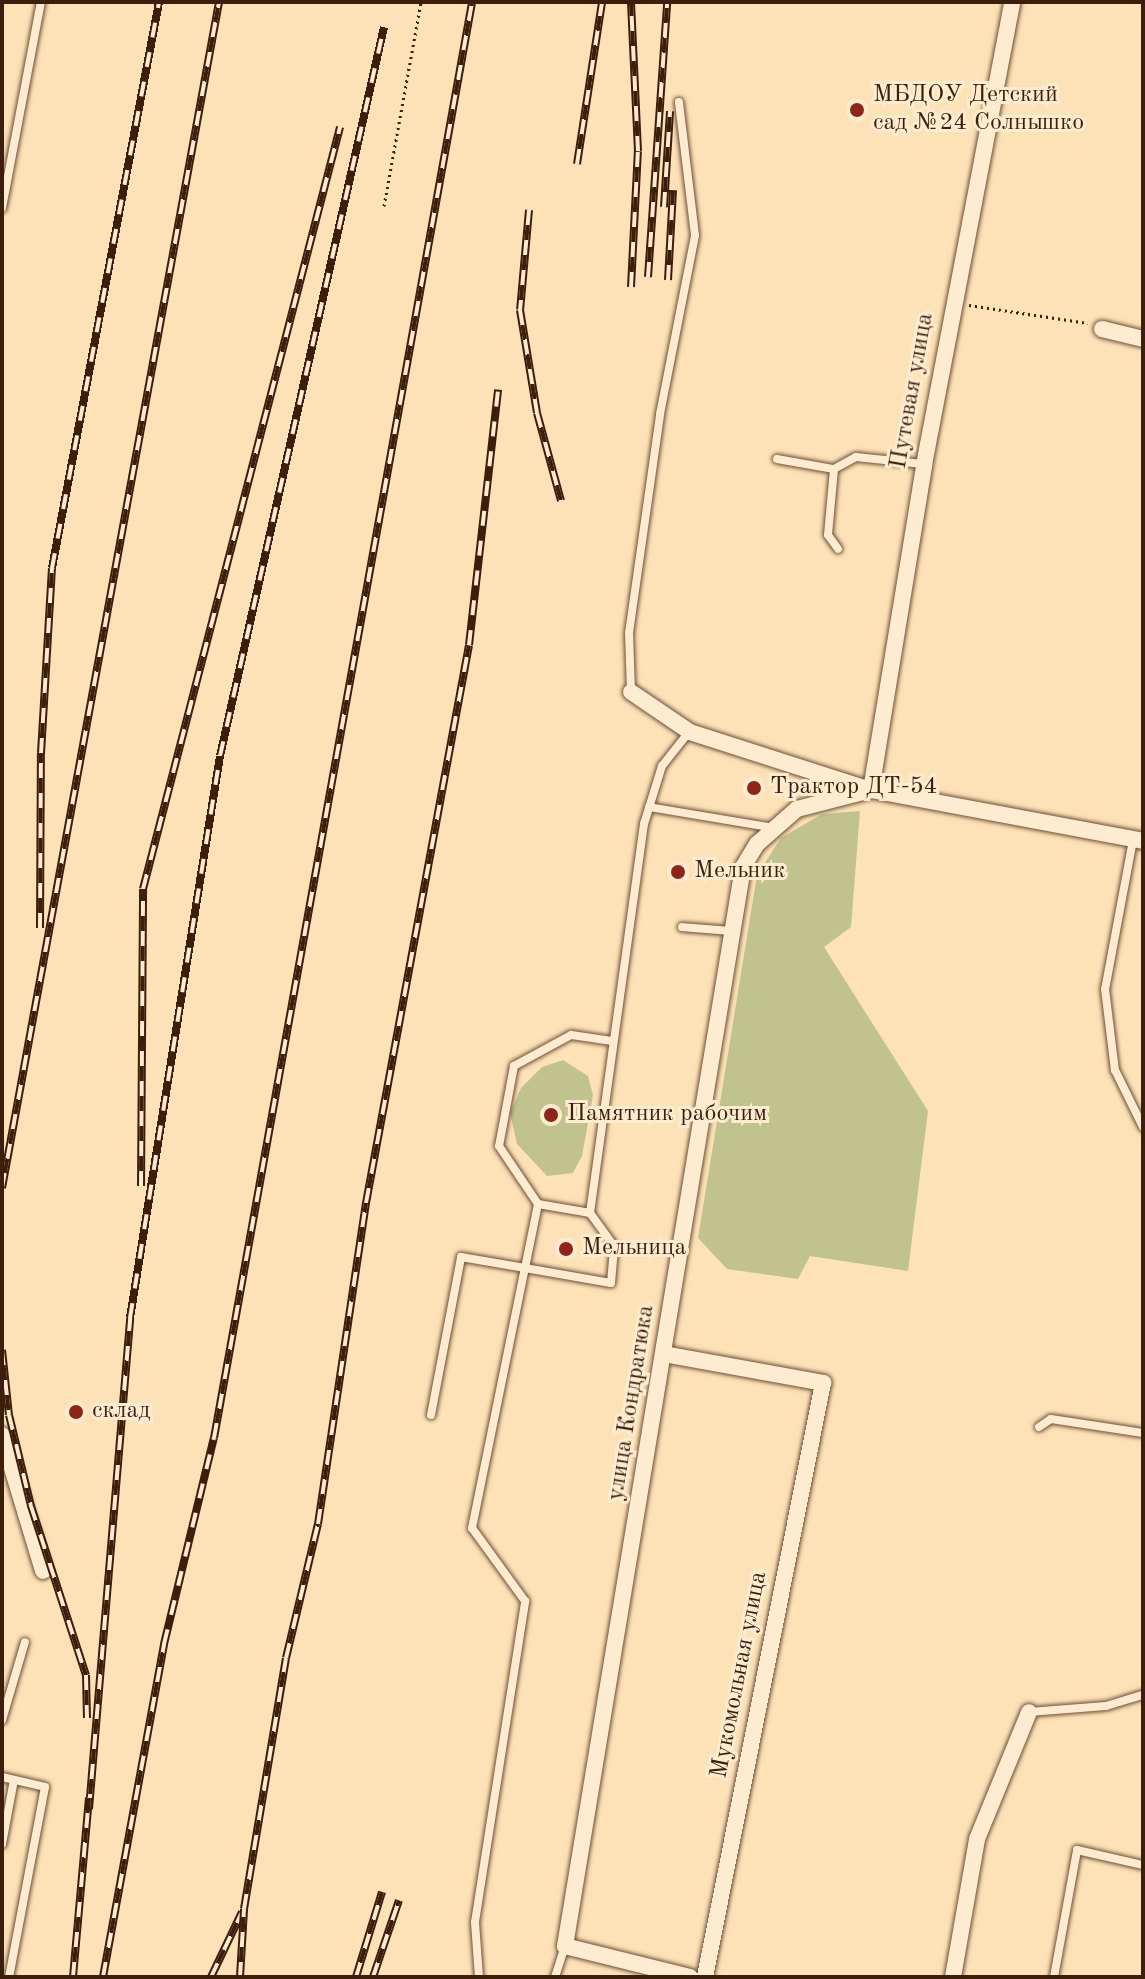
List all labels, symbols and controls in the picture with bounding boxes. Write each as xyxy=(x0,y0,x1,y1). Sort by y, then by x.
place label: МБДОУ Детский сад №24 Солнышко xyxy=(873,82,1084,138)
marker: МБДОУ Детский сад №24 Солнышко xyxy=(848,101,866,119)
street label: Путевая улица xyxy=(885,311,941,471)
place label: Трактор ДТ-54 xyxy=(770,774,937,802)
marker: Трактор ДТ-54 xyxy=(745,779,763,797)
place label: Мельник xyxy=(694,858,785,886)
marker: Мельник xyxy=(669,863,687,881)
place label: Памятник рабочим xyxy=(567,1101,767,1129)
marker: Памятник рабочим xyxy=(542,1106,560,1124)
place label: Мельница xyxy=(582,1235,686,1263)
marker: Мельница xyxy=(557,1240,575,1258)
street label: улица Кондратюка xyxy=(602,1303,662,1503)
place label: склад xyxy=(92,1398,150,1426)
marker: склад xyxy=(67,1403,85,1421)
street label: Мукомольная улица xyxy=(706,1569,774,1781)

